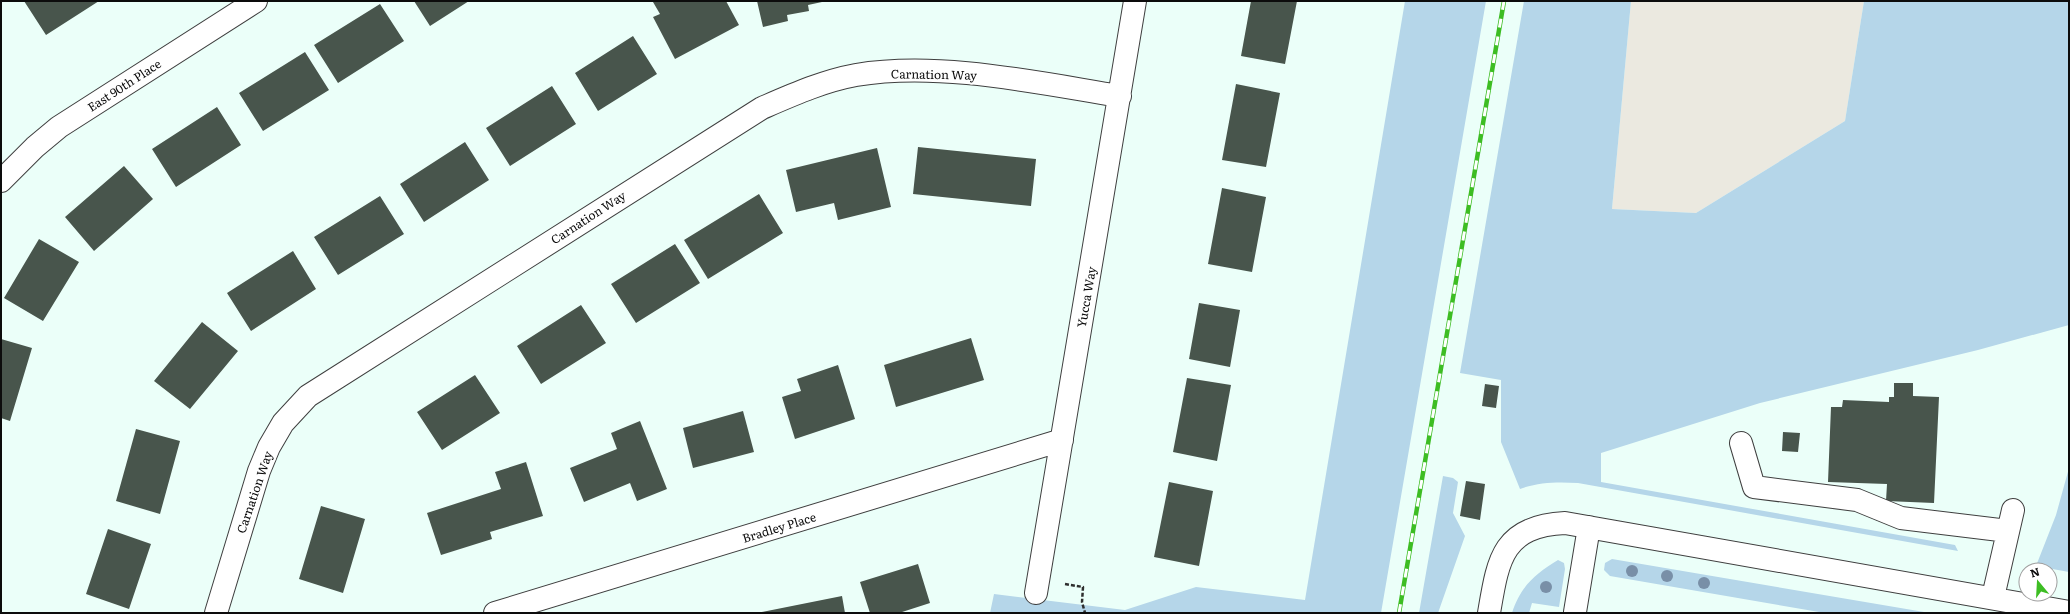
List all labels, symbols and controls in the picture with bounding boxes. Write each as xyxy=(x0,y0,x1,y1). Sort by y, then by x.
street label: East 90th Place xyxy=(84,54,164,116)
street label: Carnation Way xyxy=(891,64,977,84)
street label: Carnation Way xyxy=(547,186,629,248)
street label: Yucca Way xyxy=(1072,265,1100,329)
street label: Carnation Way xyxy=(231,448,277,536)
street label: Bradley Place xyxy=(740,507,818,547)
north arrow xyxy=(2018,562,2058,602)
text: N xyxy=(2028,563,2041,581)

